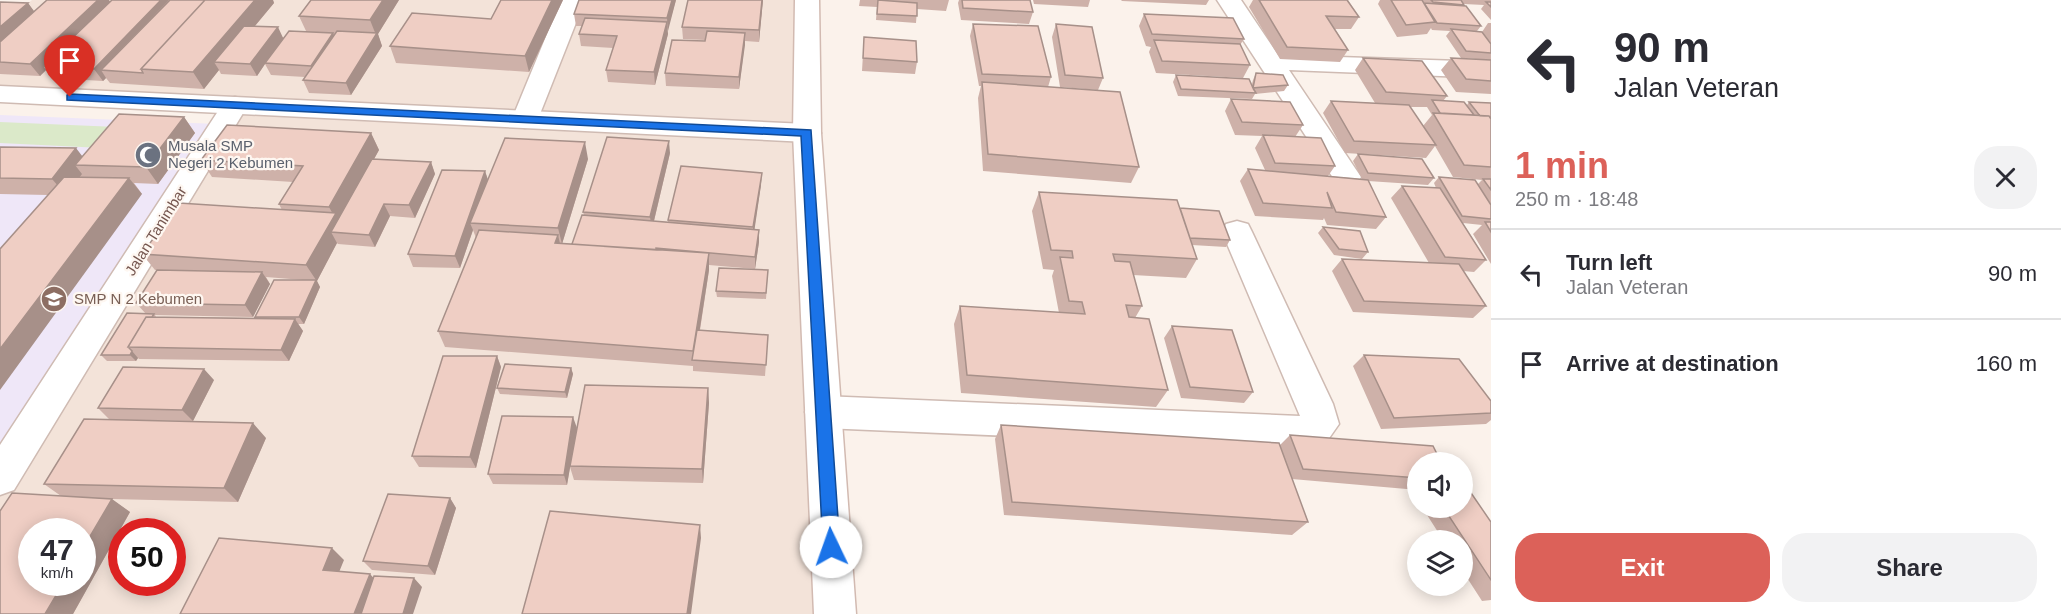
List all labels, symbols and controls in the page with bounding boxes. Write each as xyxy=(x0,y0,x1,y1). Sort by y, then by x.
icon: left xyxy=(1515,24,1593,102)
text: 90 m xyxy=(1614,24,1710,71)
pin xyxy=(44,35,95,97)
icon: arrive xyxy=(53,44,86,77)
text: Jalan Veteran xyxy=(1614,73,1779,103)
place label: Musala SMP Negeri 2 Kebumen xyxy=(168,137,293,171)
mosque icon: Musala SMP Negeri 2 Kebumen xyxy=(133,140,163,170)
text: 1 min xyxy=(1515,145,1609,186)
button: close xyxy=(1974,146,2037,209)
street label: Jalan Tanimbar xyxy=(121,183,190,278)
text: 250 m · 18:48 xyxy=(1515,188,1638,210)
text: Turn left xyxy=(1566,250,1652,275)
icon: left xyxy=(1515,258,1548,291)
text: 90 m xyxy=(1988,261,2037,286)
text: Jalan Veteran xyxy=(1566,276,1688,298)
school or university icon: SMP N 2 Kebumen xyxy=(39,284,69,314)
place label: SMP N 2 Kebumen xyxy=(74,290,202,307)
icon: arrive xyxy=(1515,348,1548,381)
text: Arrive at destination xyxy=(1566,351,1779,376)
text: 160 m xyxy=(1976,351,2037,376)
map controls xyxy=(1407,452,1473,596)
button: sound xyxy=(1407,452,1473,518)
position arrow xyxy=(799,515,863,579)
speed limit sign: 50 xyxy=(108,518,186,596)
button: layers xyxy=(1407,530,1473,596)
text: 47 xyxy=(40,533,74,566)
button: Exit xyxy=(1515,533,1770,602)
button: Share xyxy=(1782,533,2037,602)
text: km/h xyxy=(41,564,73,581)

